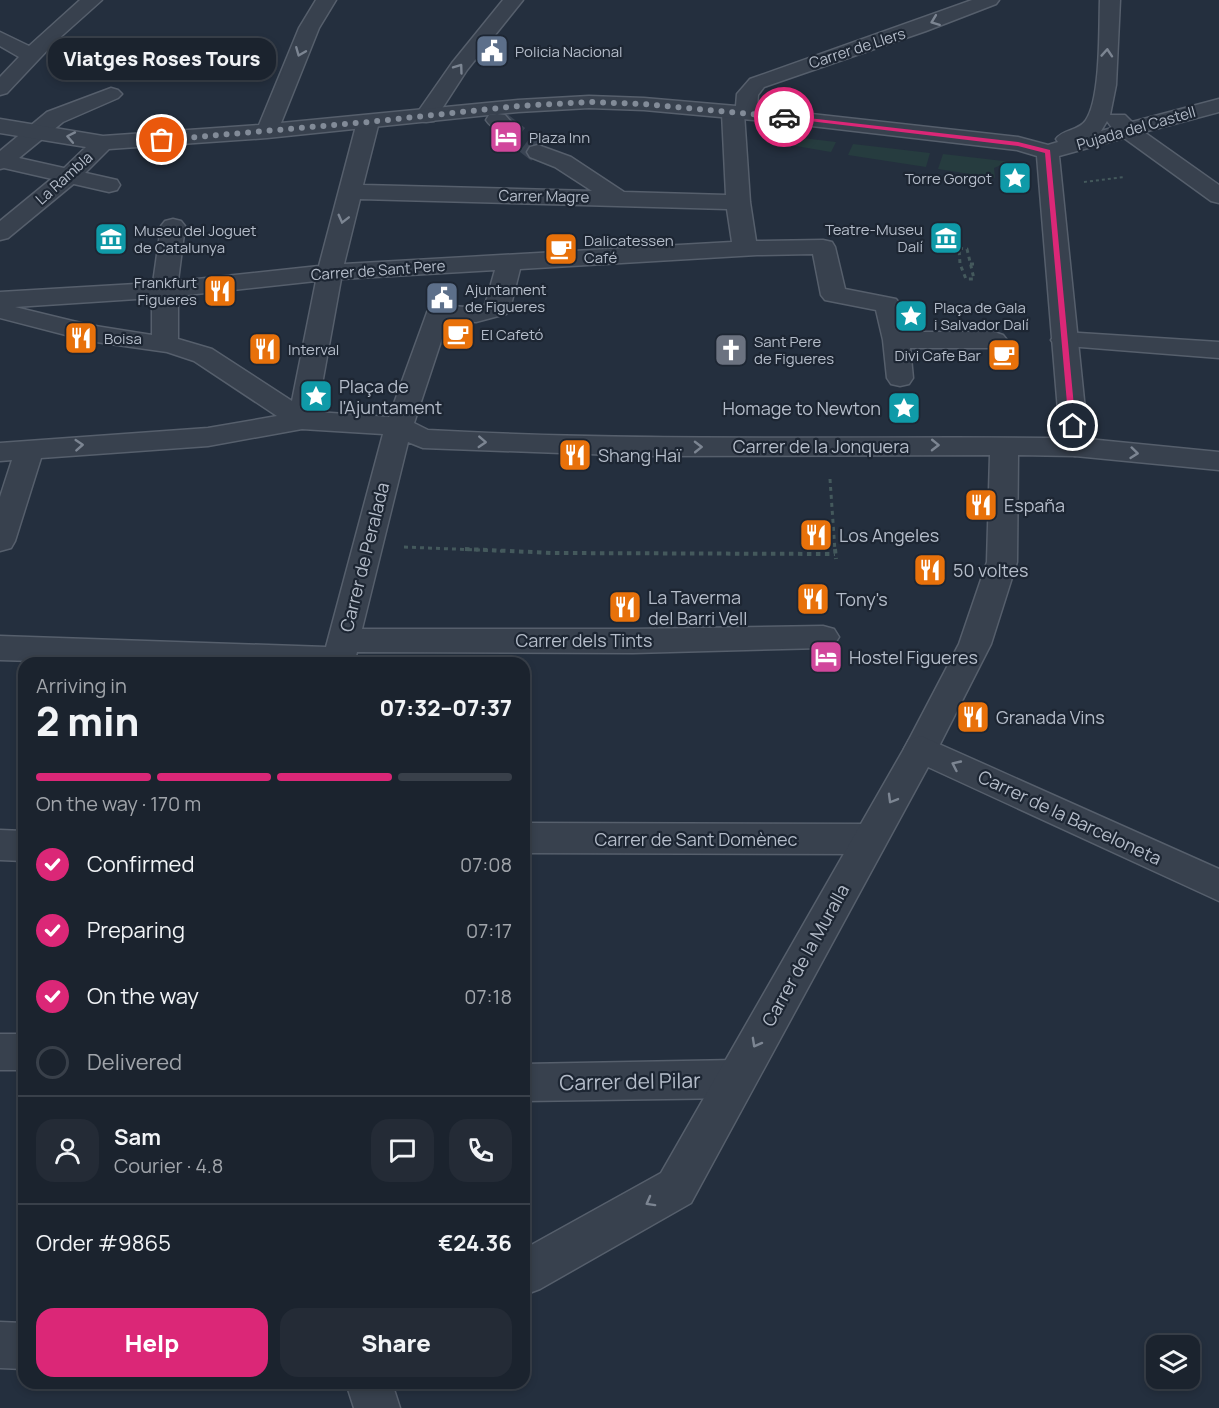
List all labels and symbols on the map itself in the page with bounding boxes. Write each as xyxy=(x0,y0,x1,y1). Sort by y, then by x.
one-way arrow xyxy=(930,14,941,26)
street label: Carrer de Llers xyxy=(806,22,908,74)
public building icon: Policia Nacional xyxy=(474,33,510,69)
callout: Viatges Roses Tours xyxy=(48,38,276,80)
place label: Policia Nacional xyxy=(515,41,623,62)
one-way arrow xyxy=(295,46,307,57)
one-way arrow xyxy=(1100,48,1113,57)
one-way arrow xyxy=(452,63,463,74)
courier xyxy=(754,87,814,147)
street label: Pujada del Castell xyxy=(1074,101,1198,155)
pin xyxy=(136,114,187,165)
hotel icon: Plaza Inn xyxy=(488,119,524,155)
place label: Plaza Inn xyxy=(529,127,590,148)
one-way arrow xyxy=(66,131,76,144)
street label: La Rambla xyxy=(31,147,97,209)
place icon: Torre Gorgot xyxy=(997,160,1033,196)
place label: Torre Gorgot xyxy=(905,168,992,189)
street label: Carrer Magre xyxy=(498,185,590,207)
one-way arrow xyxy=(337,214,350,224)
place label: Teatre-Museu Dalí xyxy=(825,219,923,257)
place label: Museu del Joguet de Catalunya xyxy=(134,220,257,258)
museum icon: Teatre-Museu Dalí xyxy=(928,220,964,256)
museum icon: Museu del Joguet de Catalunya xyxy=(93,221,129,257)
place label: Dalicatessen Café xyxy=(584,230,674,268)
cafe icon: Dalicatessen Café xyxy=(543,231,579,267)
street label: Carrer de Sant Pere xyxy=(310,255,446,285)
place label: Frankfurt Figueres xyxy=(134,272,197,310)
restaurant icon: Frankfurt Figueres xyxy=(202,273,238,309)
place label: Ajuntament de Figueres xyxy=(465,279,547,317)
public building icon: Ajuntament de Figueres xyxy=(424,280,460,316)
place label: Plaça de Gala i Salvador Dalí xyxy=(934,297,1029,335)
place icon: Plaça de Gala i Salvador Dalí xyxy=(893,298,929,334)
cafe icon: El Cafetó xyxy=(440,316,476,352)
restaurant icon: Boisa xyxy=(63,320,99,356)
place label: El Cafetó xyxy=(481,324,544,345)
place label: Boisa xyxy=(104,328,142,349)
restaurant icon: Interval xyxy=(247,331,283,367)
place label: Sant Pere de Figueres xyxy=(754,331,834,369)
church icon: Sant Pere de Figueres xyxy=(713,332,749,368)
cafe icon: Divi Cafe Bar xyxy=(986,337,1022,373)
place label: Interval xyxy=(288,339,339,360)
place label: Divi Cafe Bar xyxy=(895,345,982,366)
place label: Plaça de l'Ajuntament xyxy=(339,374,442,419)
place icon: Plaça de l'Ajuntament xyxy=(298,378,334,414)
place icon: Homage to Newton xyxy=(886,390,922,426)
place label: Homage to Newton xyxy=(722,396,881,420)
pin xyxy=(1047,400,1098,451)
street label: Carrer de la Jonquera xyxy=(733,434,909,458)
one-way arrow xyxy=(477,436,486,449)
restaurant icon: Shang Haï xyxy=(557,437,593,473)
one-way arrow xyxy=(75,439,84,452)
one-way arrow xyxy=(930,439,939,451)
one-way arrow xyxy=(693,441,702,453)
place label: Shang Haï xyxy=(598,443,682,467)
one-way arrow xyxy=(1129,446,1138,459)
street label: Carrer de Peralada xyxy=(334,480,394,634)
restaurant icon: España xyxy=(963,487,999,523)
place label: España xyxy=(1004,493,1065,517)
restaurant icon: Los Angeles xyxy=(798,517,834,553)
place label: Los Angeles xyxy=(839,523,939,547)
restaurant icon: 50 voltes xyxy=(912,552,948,588)
place label: 50 voltes xyxy=(953,558,1028,582)
restaurant icon: Tony's xyxy=(795,581,831,617)
place label: La Taverma del Barri Vell xyxy=(648,585,748,630)
place label: Tony's xyxy=(836,587,888,611)
restaurant icon: La Taverma del Barri Vell xyxy=(607,589,643,625)
street label: Carrer dels Tints xyxy=(515,628,653,652)
hotel icon: Hostel Figueres xyxy=(808,639,844,675)
place label: Hostel Figueres xyxy=(849,645,978,669)
restaurant icon: Granada Vins xyxy=(955,699,991,735)
place label: Granada Vins xyxy=(996,705,1105,729)
one-way arrow xyxy=(951,760,962,772)
street label: Carrer de la Barceloneta xyxy=(974,764,1166,870)
one-way arrow xyxy=(888,793,899,804)
street label: Carrer de Sant Domènec xyxy=(594,827,798,851)
street label: Carrer de la Muralla xyxy=(756,880,854,1030)
one-way arrow xyxy=(752,1037,763,1047)
street label: Carrer del Pilar xyxy=(559,1066,701,1096)
one-way arrow xyxy=(646,1195,656,1206)

